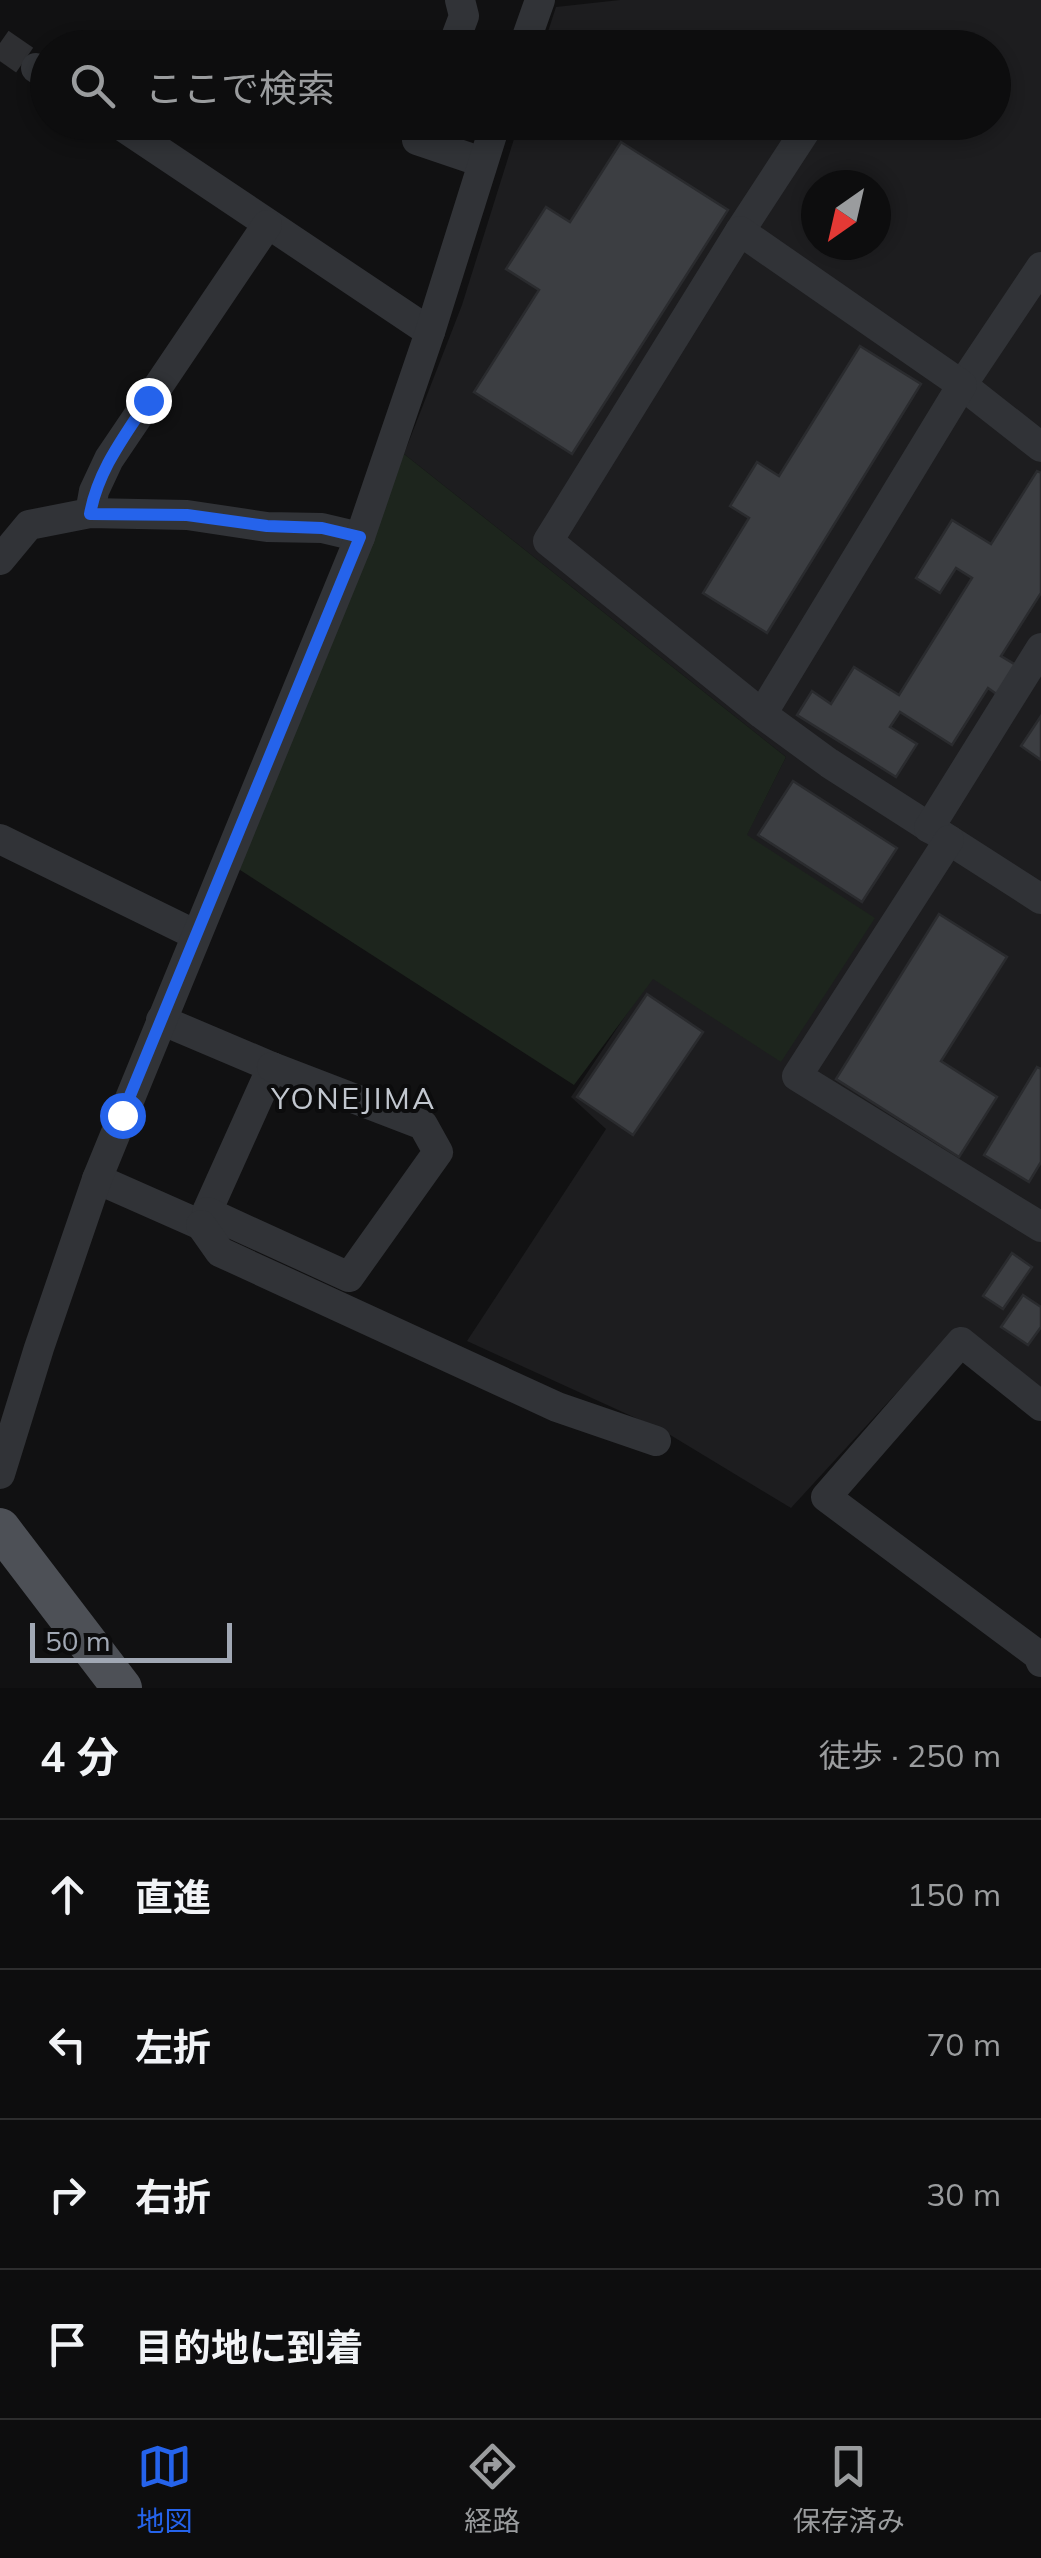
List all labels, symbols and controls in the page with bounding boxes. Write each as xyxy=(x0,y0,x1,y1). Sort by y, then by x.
search box xyxy=(30,30,1011,140)
icon: search xyxy=(65,58,120,113)
text: ここで検索 xyxy=(145,64,335,112)
north arrow xyxy=(801,170,891,260)
route end xyxy=(126,378,172,424)
district label: YONEJIMA xyxy=(270,1079,437,1117)
route start xyxy=(100,1093,146,1139)
scale bar xyxy=(30,1618,232,1662)
text: 50 m xyxy=(45,1623,111,1658)
text: 4 分 xyxy=(40,1730,119,1783)
text: 徒歩 · 250 m xyxy=(819,1735,1001,1775)
icon: ahead xyxy=(40,1867,95,1922)
text: 直進 xyxy=(135,1873,211,1921)
text: 150 m xyxy=(907,1874,1001,1914)
icon: left xyxy=(40,2017,95,2072)
text: 左折 xyxy=(135,2023,211,2071)
text: 70 m xyxy=(926,2024,1001,2064)
icon: right xyxy=(40,2167,95,2222)
text: 右折 xyxy=(135,2173,211,2221)
text: 30 m xyxy=(926,2174,1001,2214)
icon: arrive xyxy=(40,2317,95,2372)
text: 目的地に到着 xyxy=(135,2323,363,2371)
tab: 地図 xyxy=(136,2439,192,2539)
tab: 経路 xyxy=(464,2439,521,2539)
tab: 保存済み xyxy=(793,2439,905,2539)

